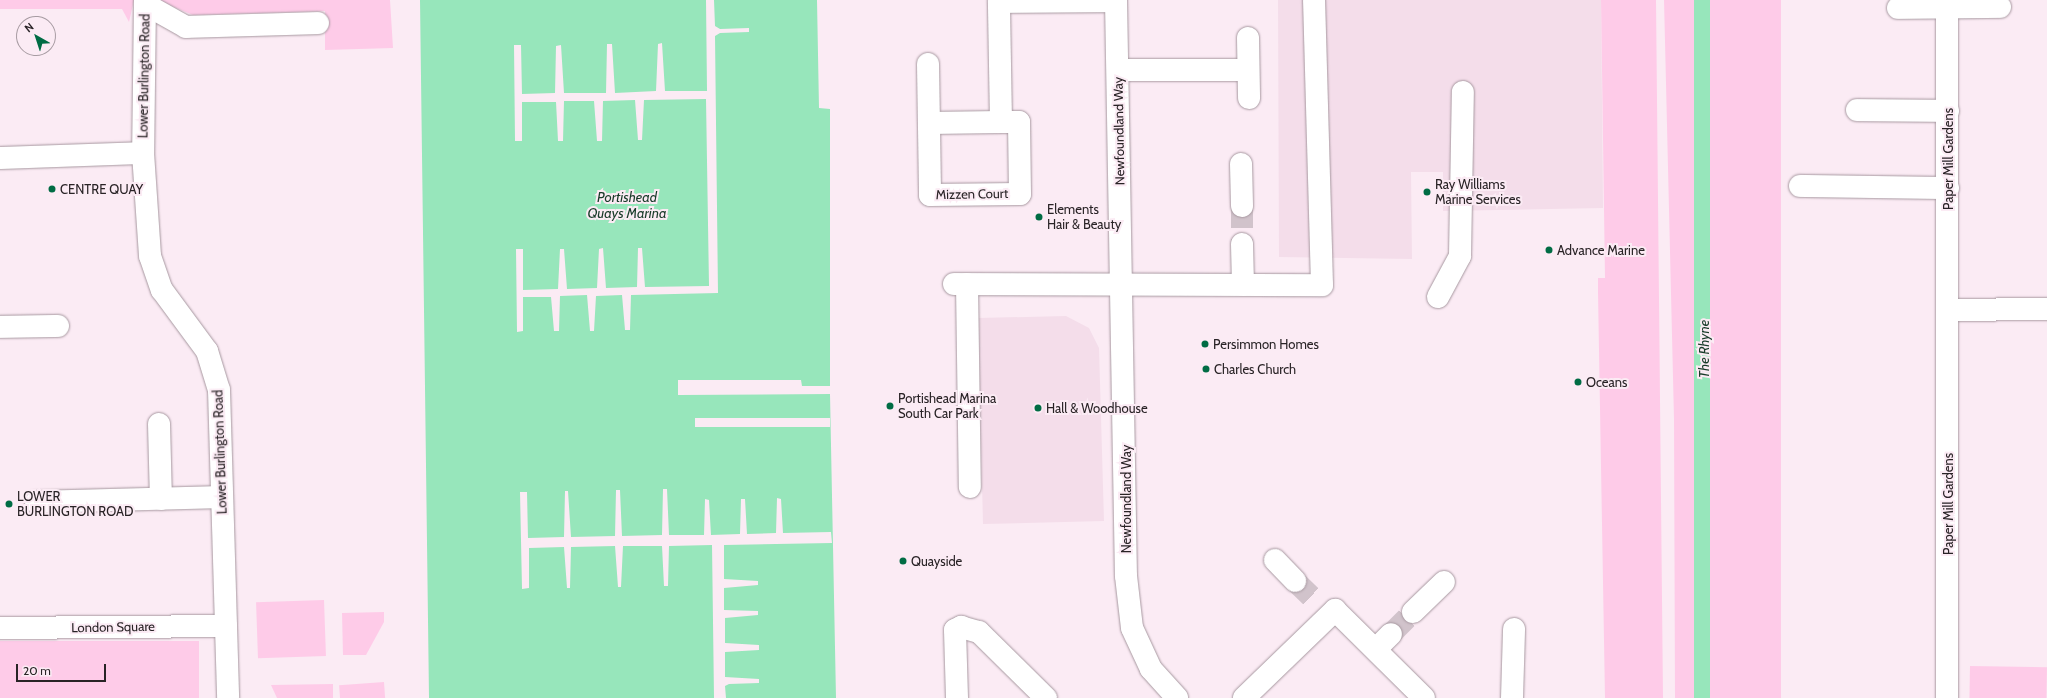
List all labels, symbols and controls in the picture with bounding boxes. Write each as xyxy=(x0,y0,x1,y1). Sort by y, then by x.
street label: Lower Burlington Road xyxy=(135,14,153,138)
north arrow xyxy=(16,16,56,56)
text: N xyxy=(22,20,37,35)
street label: Newfoundland Way xyxy=(1110,77,1128,185)
street label: Paper Mill Gardens xyxy=(1940,108,1956,210)
place label: Ray Williams Marine Services xyxy=(1435,177,1521,208)
place label: CENTRE QUAY xyxy=(60,181,143,197)
marker: CENTRE QUAY xyxy=(47,184,57,194)
street label: Mizzen Court xyxy=(936,186,1008,202)
marker: Ray Williams Marine Services xyxy=(1422,187,1432,197)
water label: Portishead Quays Marina xyxy=(587,189,667,222)
place label: Elements Hair & Beauty xyxy=(1047,202,1121,233)
marker: Elements Hair & Beauty xyxy=(1034,212,1044,222)
place label: Advance Marine xyxy=(1557,242,1645,258)
marker: Advance Marine xyxy=(1544,245,1554,255)
water label: The Rhyne xyxy=(1696,320,1712,378)
place label: Persimmon Homes xyxy=(1213,336,1319,352)
marker: Persimmon Homes xyxy=(1200,339,1210,349)
place label: Charles Church xyxy=(1214,361,1296,377)
marker: Charles Church xyxy=(1201,364,1211,374)
place label: Oceans xyxy=(1586,374,1627,390)
marker: Oceans xyxy=(1573,377,1583,387)
street label: Lower Burlington Road xyxy=(210,389,230,515)
place label: Portishead Marina South Car Park xyxy=(898,391,996,422)
place label: Hall & Woodhouse xyxy=(1046,400,1148,416)
marker: Portishead Marina South Car Park xyxy=(885,401,895,411)
marker: Hall & Woodhouse xyxy=(1033,403,1043,413)
street label: Newfoundland Way xyxy=(1118,445,1134,553)
street label: Paper Mill Gardens xyxy=(1940,453,1956,555)
place label: LOWER BURLINGTON ROAD xyxy=(17,489,134,520)
marker: LOWER BURLINGTON ROAD xyxy=(4,499,14,509)
place label: Quayside xyxy=(911,553,962,569)
marker: Quayside xyxy=(898,556,908,566)
street label: London Square xyxy=(71,618,155,636)
scale bar xyxy=(18,656,108,682)
text: 20 m xyxy=(23,663,51,678)

